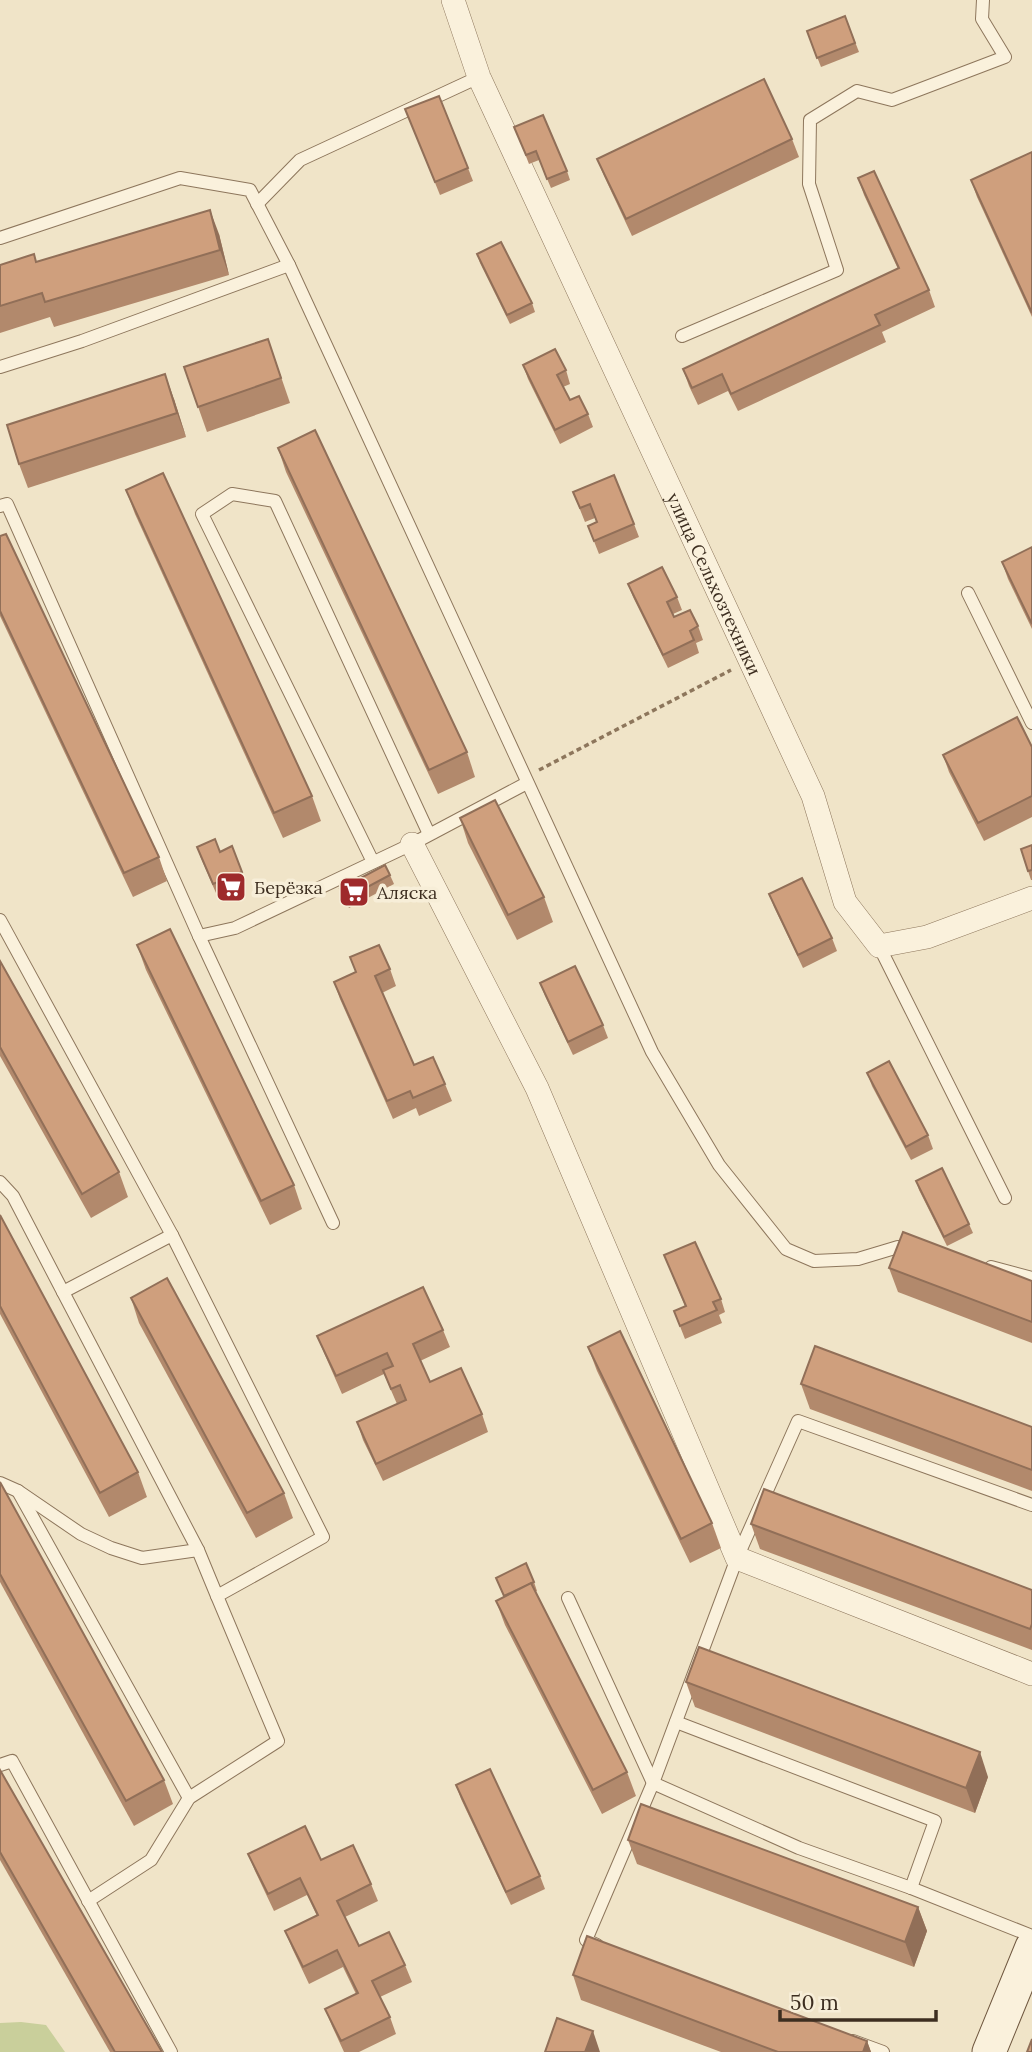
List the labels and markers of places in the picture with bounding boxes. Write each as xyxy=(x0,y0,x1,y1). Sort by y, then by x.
supermarket icon: Берёзка xyxy=(214,870,248,904)
supermarket icon: Аляска xyxy=(337,875,371,909)
place label: Берёзка xyxy=(254,876,323,899)
place label: Аляска xyxy=(376,881,437,904)

